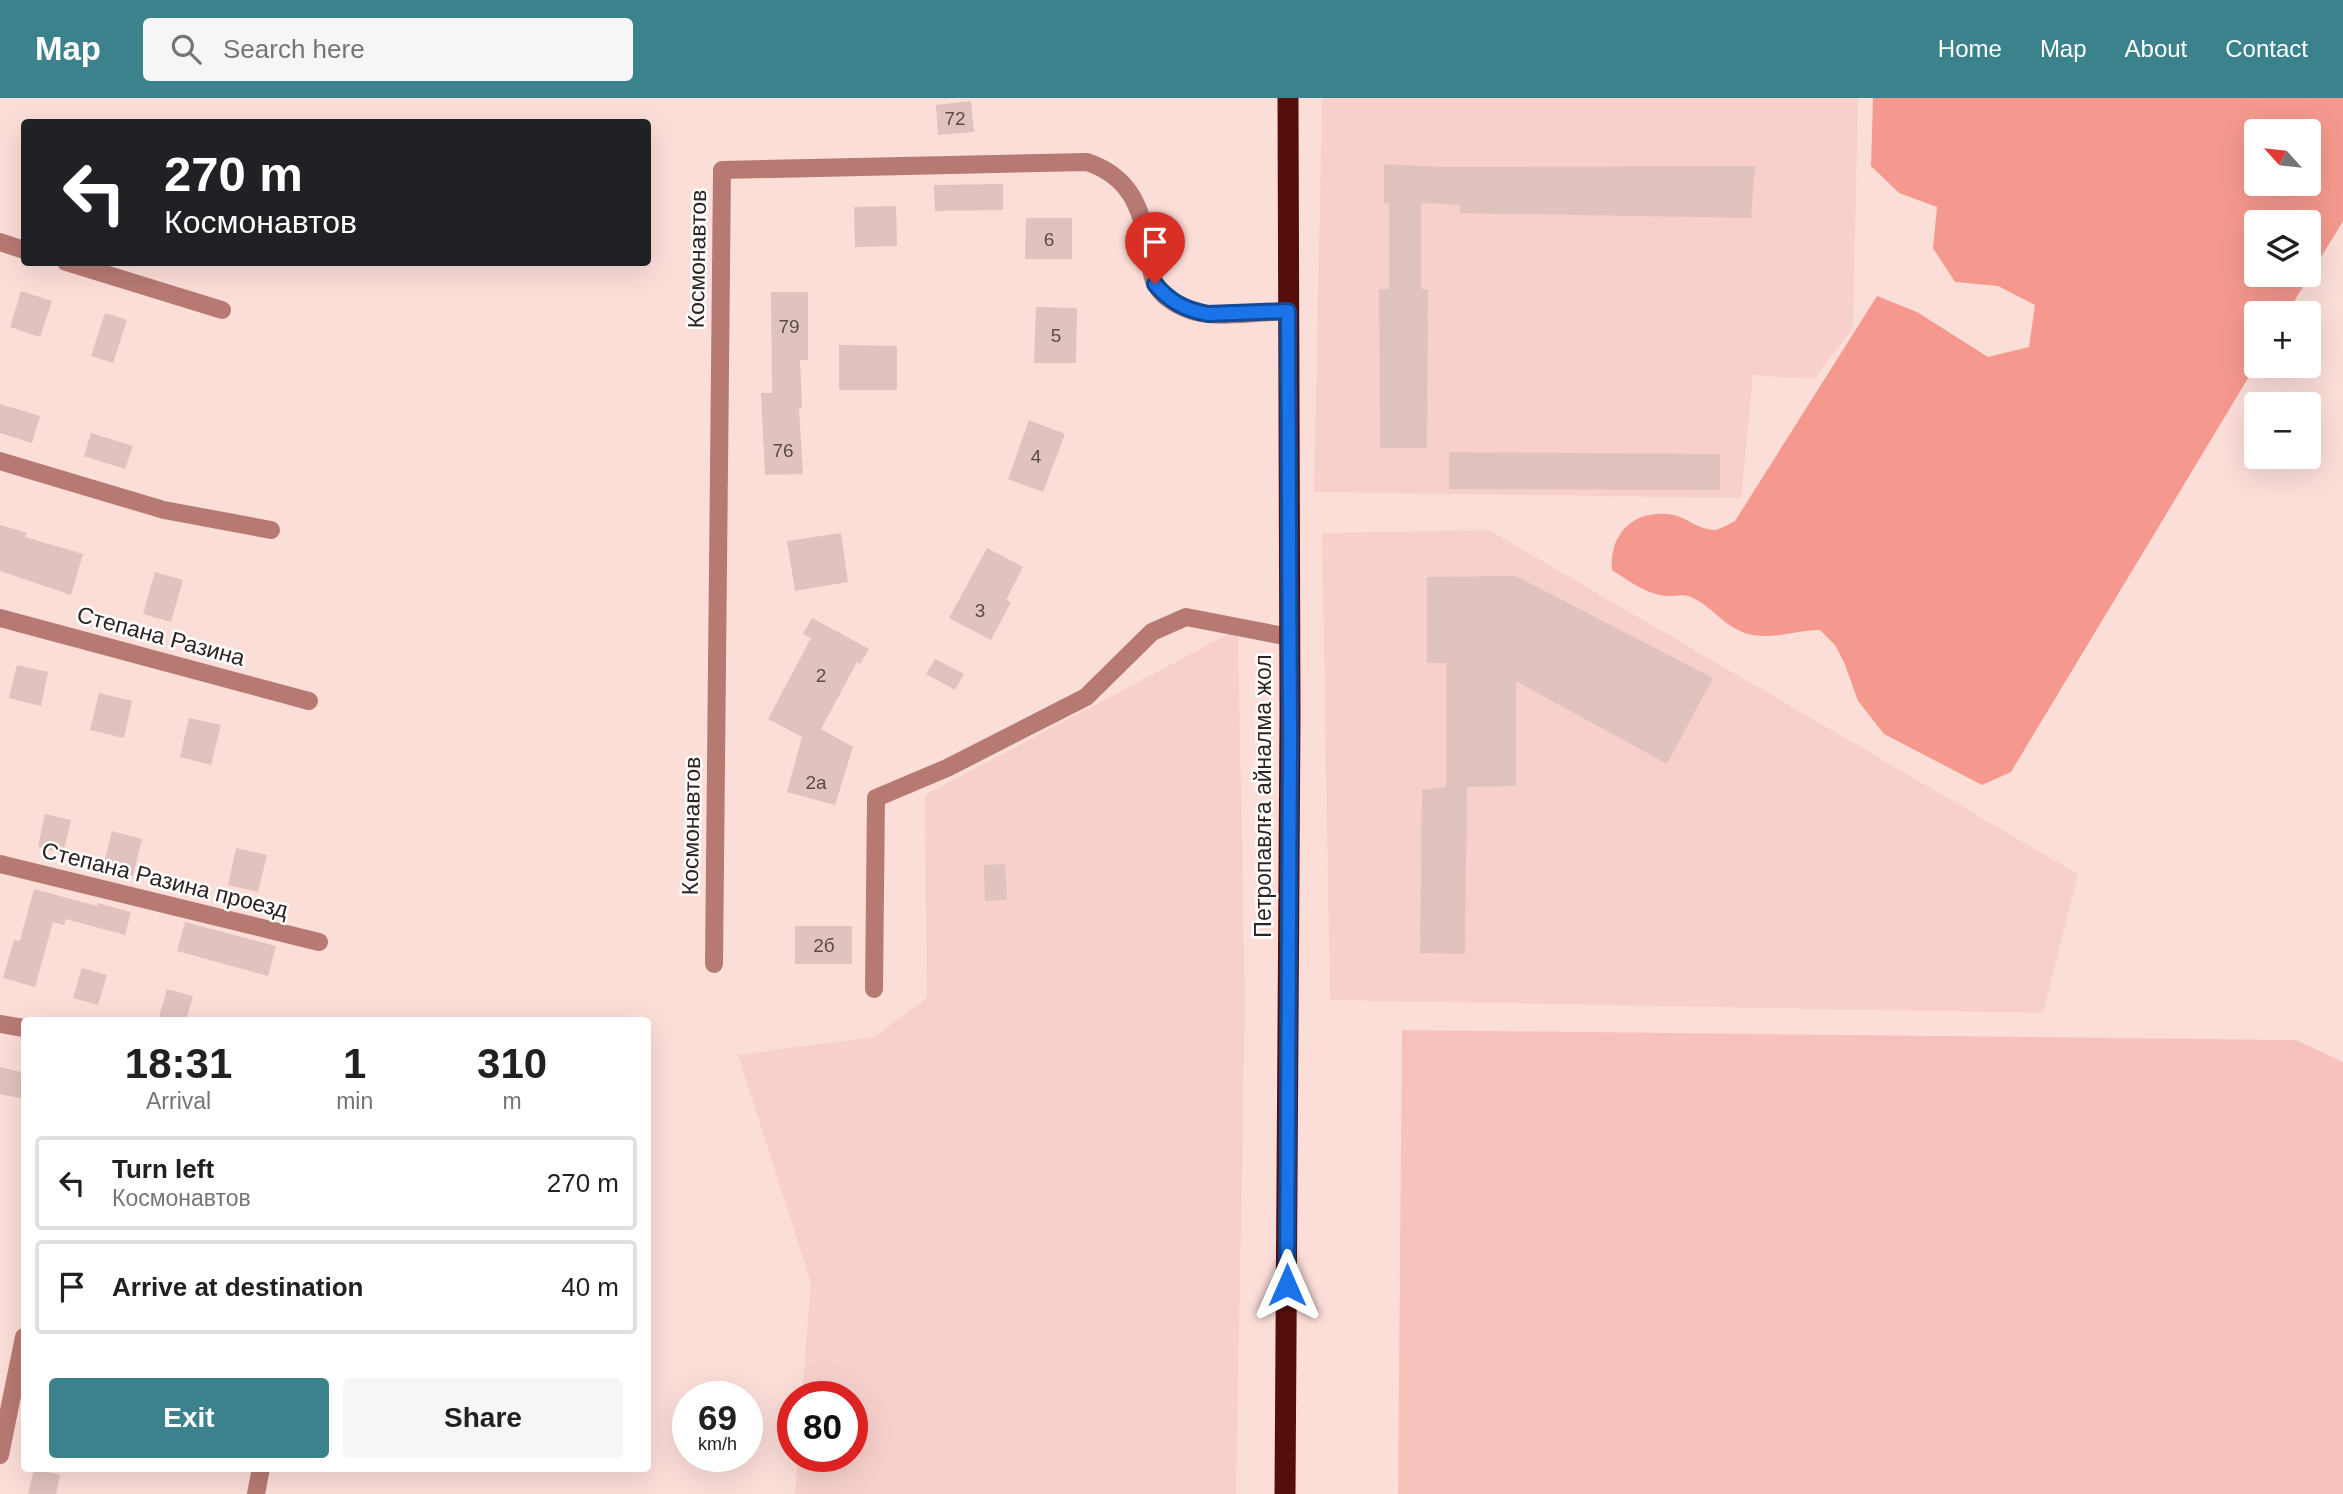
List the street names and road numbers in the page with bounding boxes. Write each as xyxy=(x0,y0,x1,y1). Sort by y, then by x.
street label: Космонавтов xyxy=(683,189,711,329)
street label: Степана Разина xyxy=(74,601,248,671)
street label: Петропавлға айналма жол xyxy=(1250,654,1276,938)
street label: Космонавтов xyxy=(677,756,705,896)
street label: Степана Разина проезд xyxy=(39,837,291,923)

